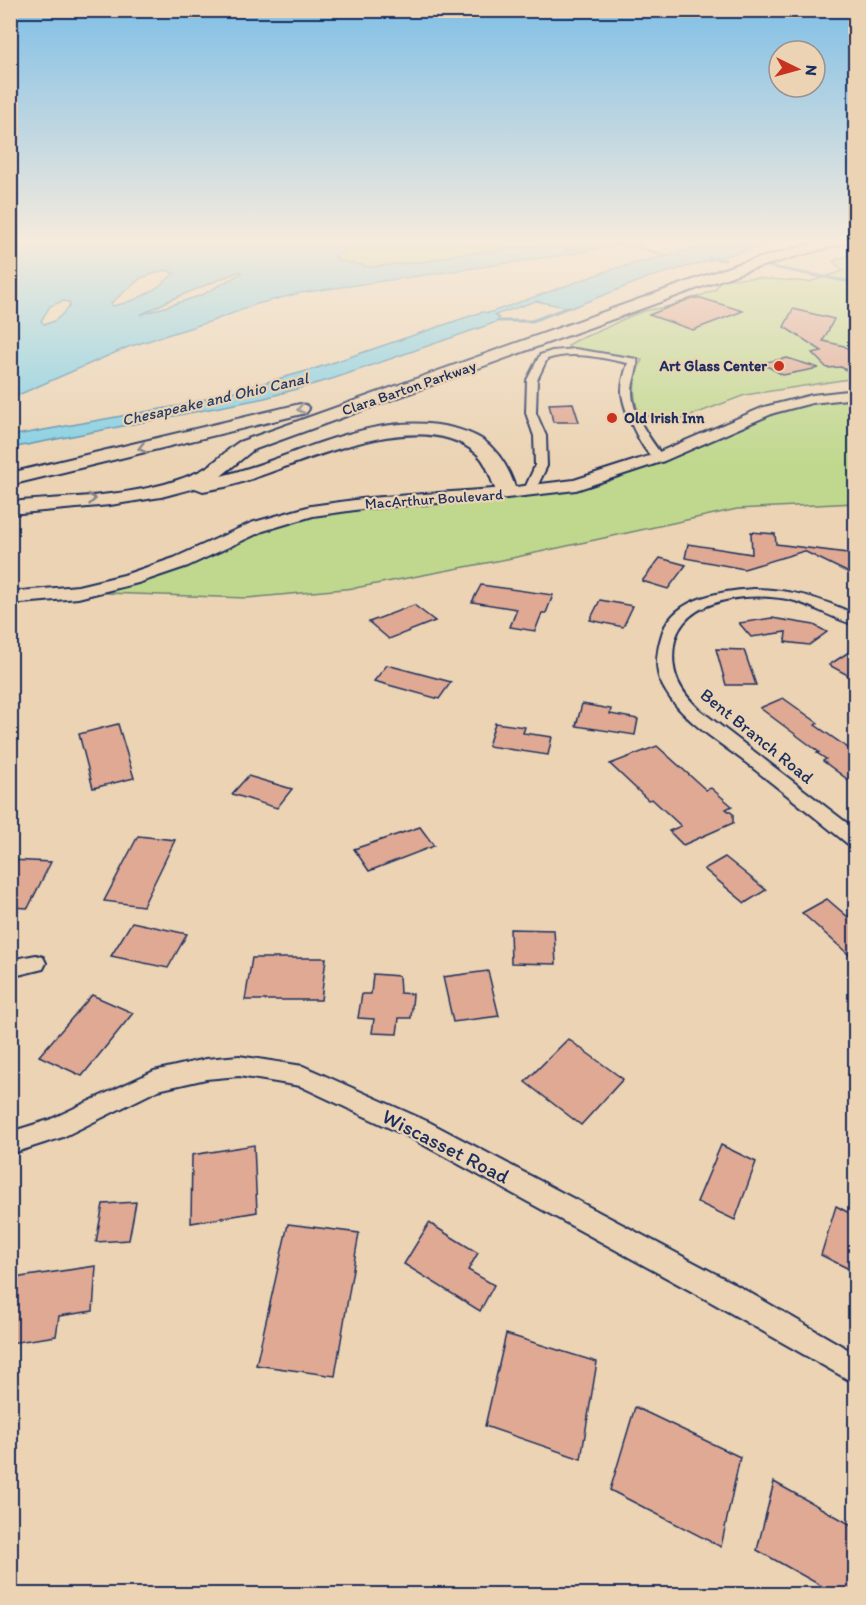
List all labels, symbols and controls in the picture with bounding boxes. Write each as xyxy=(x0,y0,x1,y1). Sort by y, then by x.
north arrow xyxy=(767,39,827,99)
text: N xyxy=(802,64,821,76)
street label: Clara Barton Parkway xyxy=(340,357,478,419)
place label: Art Glass Center xyxy=(659,357,767,375)
marker: Art Glass Center xyxy=(772,359,786,373)
water label: Chesapeake and Ohio Canal xyxy=(120,368,311,430)
one-way arrow xyxy=(296,402,306,415)
place label: Old Irish Inn xyxy=(624,409,705,427)
marker: Old Irish Inn xyxy=(605,411,619,425)
one-way arrow xyxy=(137,440,147,453)
street label: MacArthur Boulevard xyxy=(364,485,504,513)
one-way arrow xyxy=(87,493,97,506)
street label: Bent Branch Road xyxy=(696,683,818,789)
street label: Wiscasset Road xyxy=(378,1103,514,1189)

